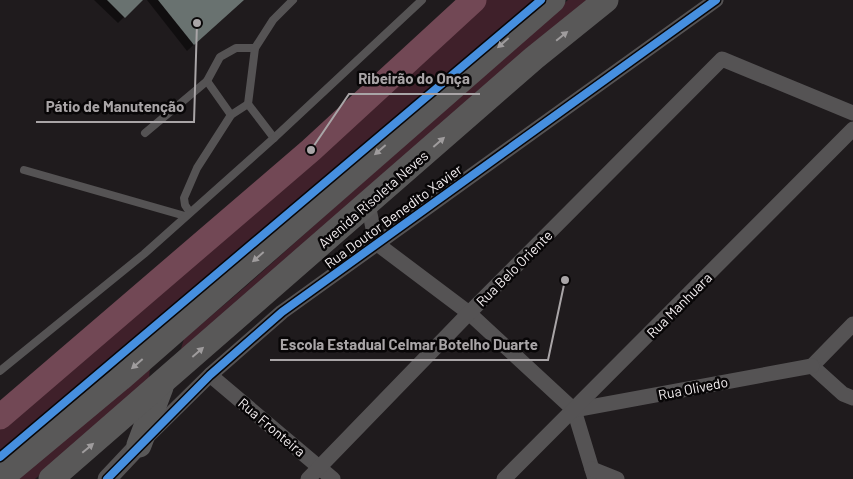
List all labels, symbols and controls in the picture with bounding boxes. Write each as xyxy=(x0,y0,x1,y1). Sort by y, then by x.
one-way arrow xyxy=(556,30,569,41)
one-way arrow xyxy=(497,37,509,49)
callout: Ribeirão do Onça xyxy=(349,64,480,94)
text: Ribeirão do Onça xyxy=(358,69,470,87)
callout: Pátio de Manutenção xyxy=(36,92,194,122)
text: Pátio de Manutenção xyxy=(46,97,184,115)
one-way arrow xyxy=(433,136,446,147)
one-way arrow xyxy=(375,144,387,156)
street label: Avenida Risoleta Neves xyxy=(315,146,432,251)
street label: Rua Doutor Benedito Xavier xyxy=(321,160,465,272)
street label: Rua Belo Oriente xyxy=(472,226,556,310)
one-way arrow xyxy=(252,252,265,263)
street label: Rua Manhuara xyxy=(643,269,715,341)
callout: Escola Estadual Celmar Botelho Duarte xyxy=(270,330,548,360)
text: Escola Estadual Celmar Botelho Duarte xyxy=(280,335,538,353)
one-way arrow xyxy=(192,347,205,358)
one-way arrow xyxy=(131,358,144,369)
street label: Rua Olivedo xyxy=(657,373,729,403)
street label: Rua Fronteira xyxy=(235,394,309,460)
one-way arrow xyxy=(82,442,95,453)

